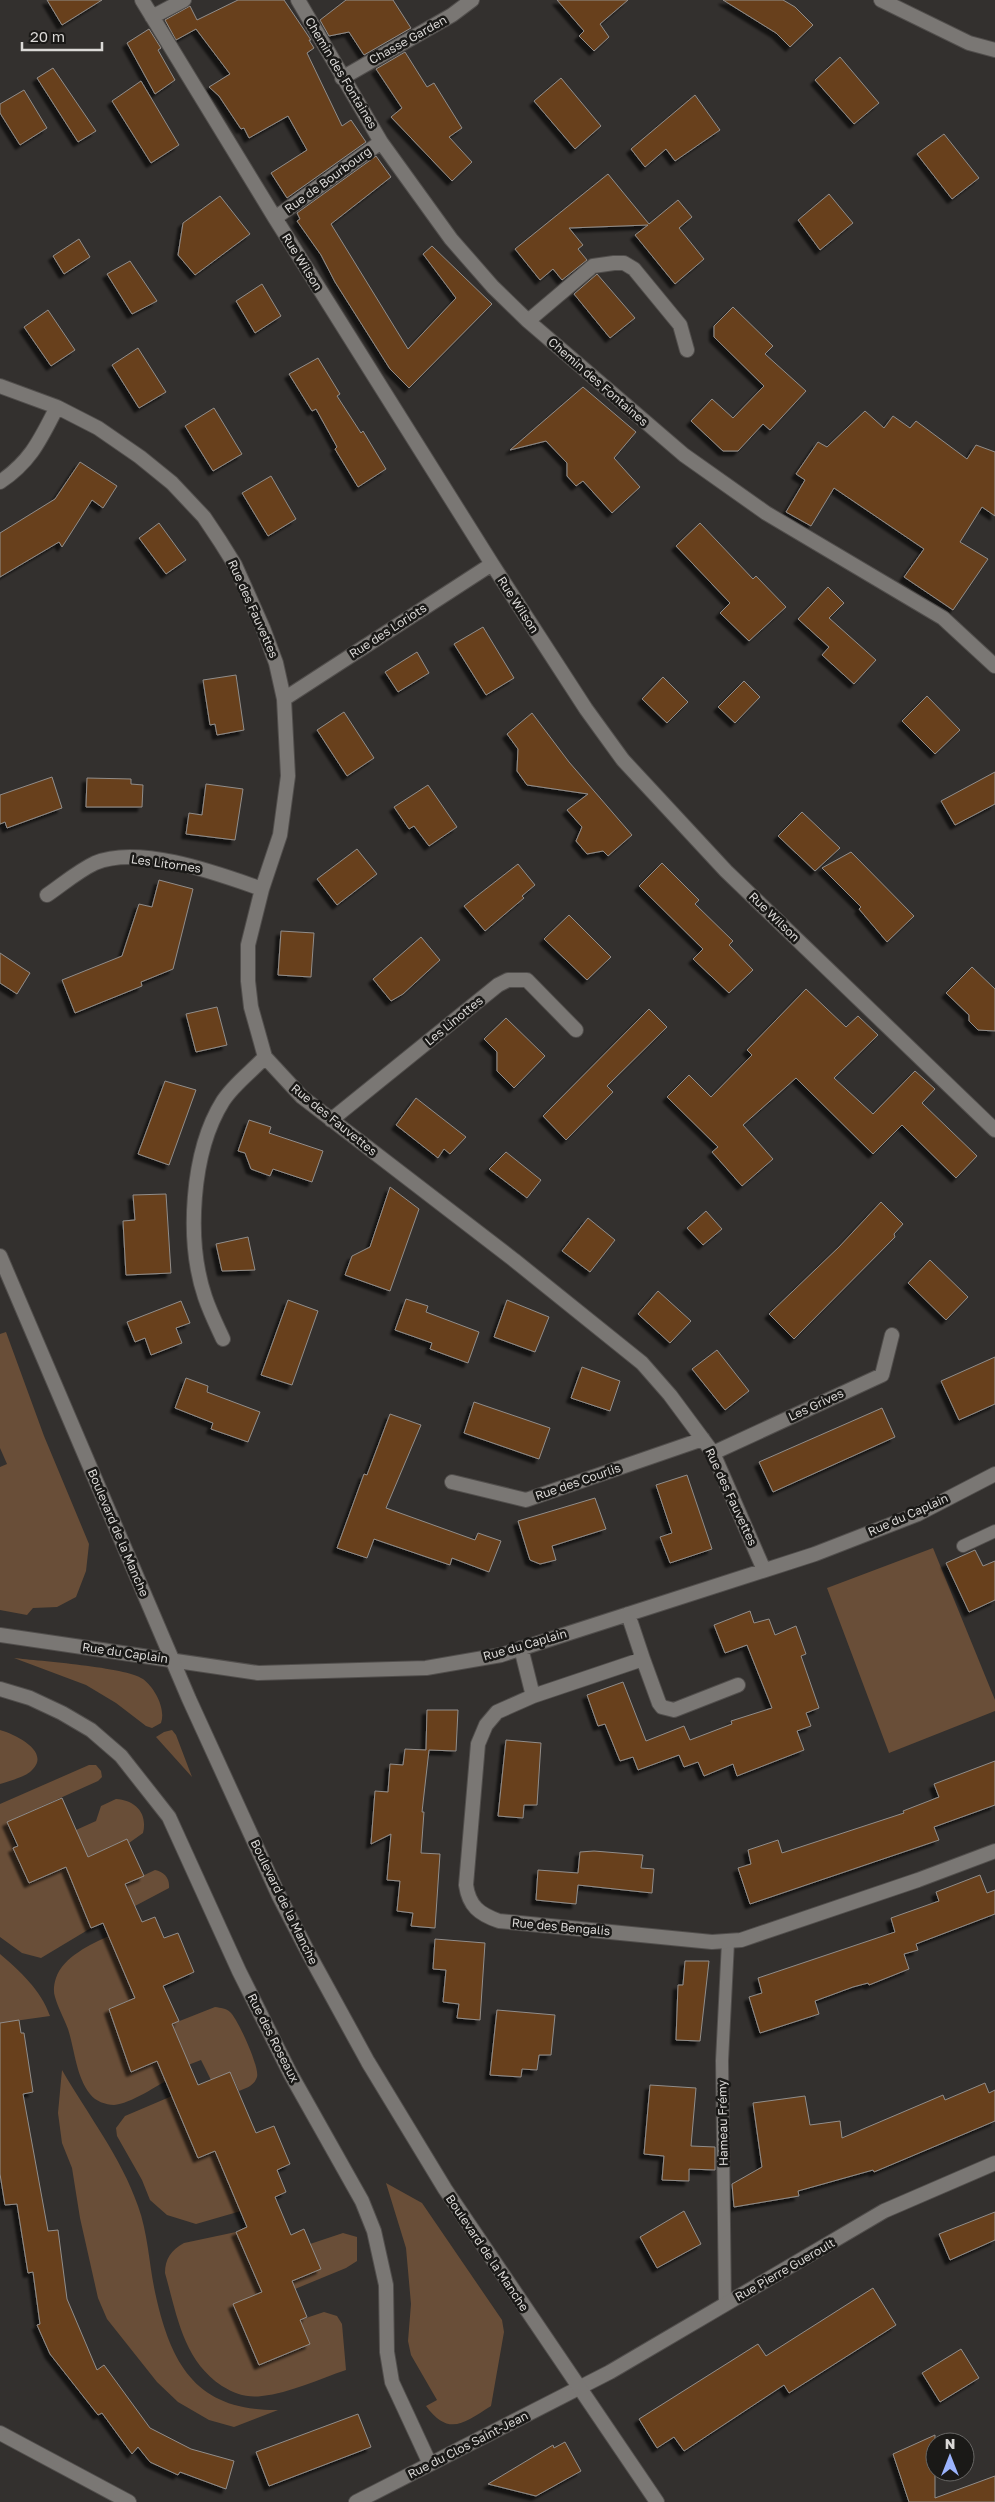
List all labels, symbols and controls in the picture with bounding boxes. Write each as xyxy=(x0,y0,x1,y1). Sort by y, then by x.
street label: Chasse Garden xyxy=(366,12,449,67)
street label: Chemin des Fontaines xyxy=(302,14,381,131)
scale bar xyxy=(22,20,102,52)
text: 20 m xyxy=(30,27,65,45)
street label: Rue de Bourbourg xyxy=(281,143,374,216)
street label: Rue Wilson xyxy=(279,230,326,293)
street label: Chemin des Fontaines xyxy=(545,334,651,429)
street label: Rue des Fauvettes xyxy=(225,557,282,660)
street label: Rue Wilson xyxy=(495,574,542,636)
street label: Rue des Loriots xyxy=(346,600,429,661)
street label: Les Litornes xyxy=(130,851,202,876)
street label: Rue Wilson xyxy=(746,889,803,944)
street label: Les Linottes xyxy=(422,993,486,1049)
street label: Rue des Fauvettes xyxy=(288,1080,380,1159)
street label: Les Grives xyxy=(786,1385,846,1424)
street label: Rue des Fauvettes xyxy=(702,1446,761,1548)
street label: Rue des Courlis xyxy=(533,1460,623,1503)
street label: Boulevard de la Manche xyxy=(85,1467,152,1599)
street label: Rue du Caplain xyxy=(865,1490,950,1539)
street label: Rue du Caplain xyxy=(481,1625,568,1664)
street label: Rue du Caplain xyxy=(81,1639,169,1666)
street label: Boulevard de la Manche xyxy=(248,1837,321,1967)
street label: Rue des Bengalis xyxy=(511,1915,611,1938)
street label: Rue des Roseaux xyxy=(245,1991,303,2085)
street label: Hameau Frémy xyxy=(714,2079,731,2166)
street label: Boulevard de la Manche xyxy=(443,2192,532,2314)
street label: Rue Pierre Gueroult xyxy=(732,2235,837,2304)
street label: Rue du Clos Saint-Jean xyxy=(405,2408,530,2481)
north arrow xyxy=(925,2432,975,2482)
text: N xyxy=(945,2435,955,2452)

